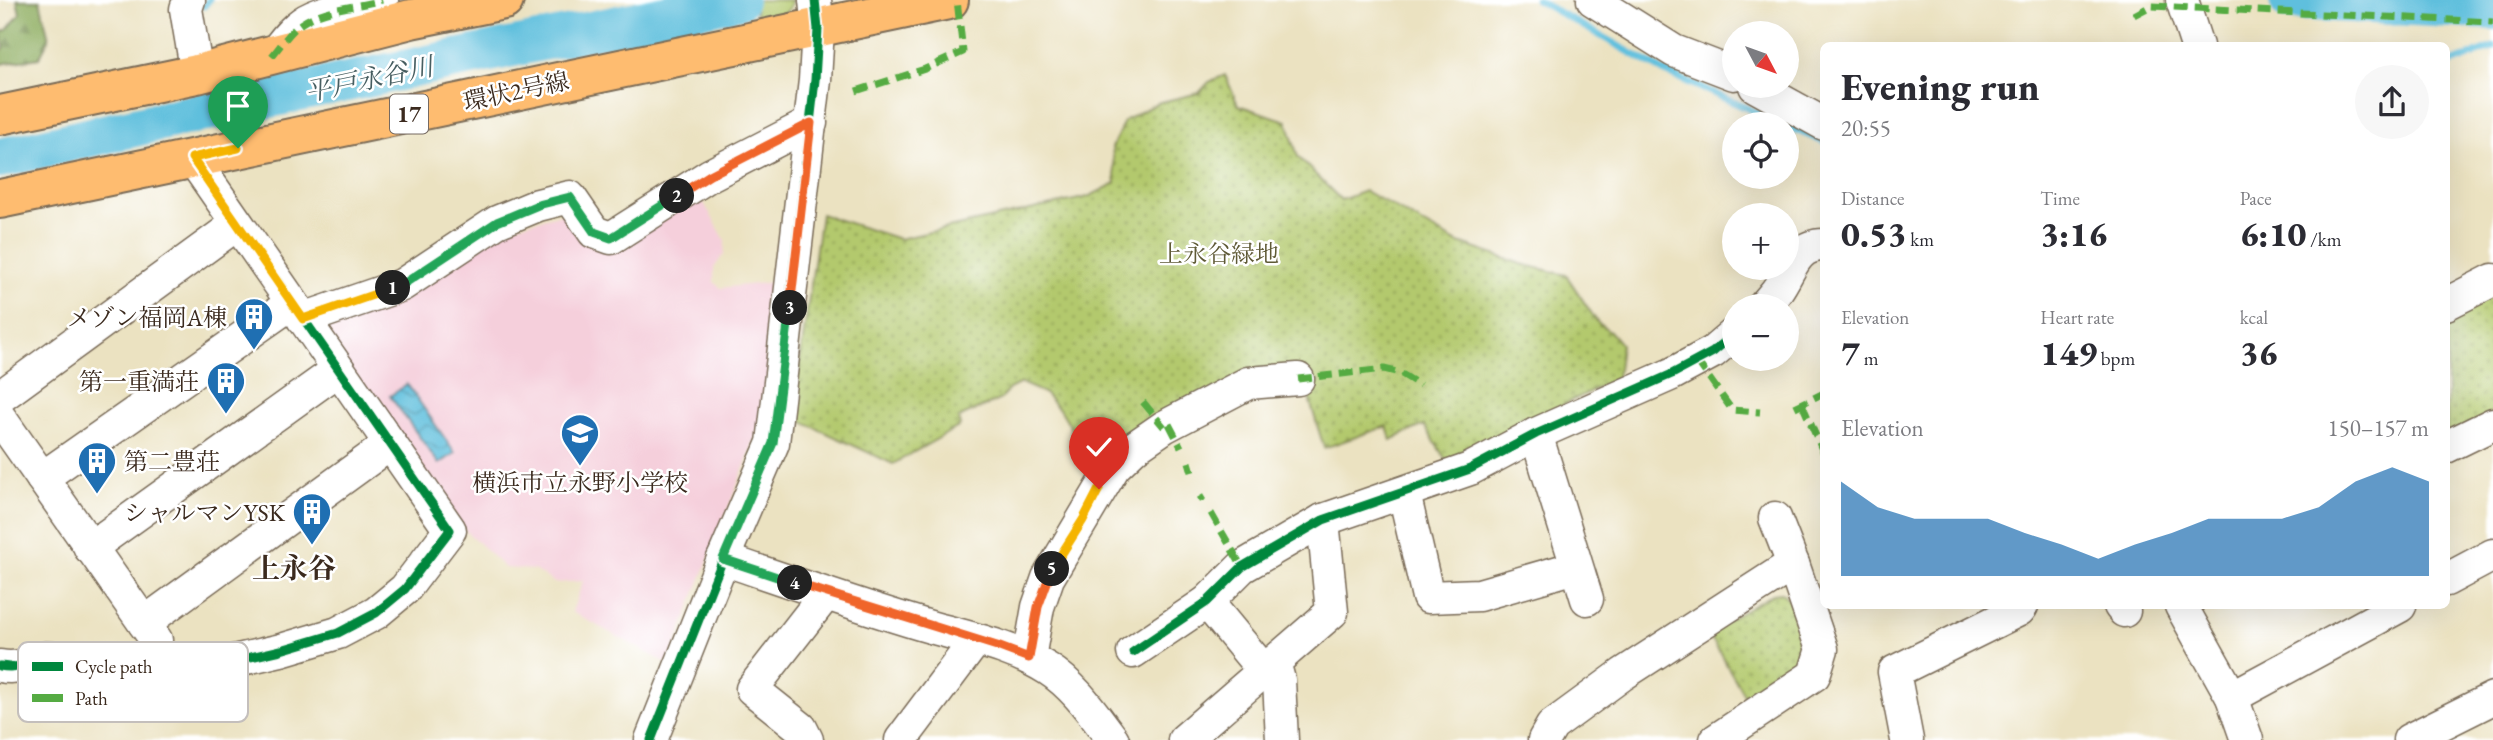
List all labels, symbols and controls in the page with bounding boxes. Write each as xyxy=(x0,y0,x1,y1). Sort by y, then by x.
north arrow xyxy=(1722,21,1799,98)
map controls xyxy=(1722,21,1799,371)
water label: 平戸永谷川 xyxy=(302,48,439,109)
text: Evening run xyxy=(1841,62,2039,111)
street label: 環状2号線 xyxy=(460,65,572,117)
button: share xyxy=(2355,65,2429,139)
pin xyxy=(208,76,268,148)
icon: arrive xyxy=(219,87,257,125)
road number: 17 xyxy=(390,94,428,134)
button: locate xyxy=(1722,112,1799,189)
text: 20:55 xyxy=(1841,113,1891,143)
pin: 2 xyxy=(660,178,694,214)
text: 2 xyxy=(671,183,682,208)
text: Distance xyxy=(1841,186,1904,211)
text: Time xyxy=(2040,186,2080,211)
text: Pace xyxy=(2240,186,2272,211)
button: + xyxy=(1722,203,1799,280)
text: 0.53 xyxy=(1841,211,1907,256)
text: 3:16 xyxy=(2040,211,2107,256)
text: 6:10 xyxy=(2240,211,2306,256)
text: km xyxy=(1907,227,1934,252)
text: /km xyxy=(2306,227,2342,252)
park label: 上永谷緑地 xyxy=(1159,238,1279,269)
pin: 1 xyxy=(376,270,410,306)
text: 1 xyxy=(387,275,398,300)
pin: 3 xyxy=(772,290,808,326)
button: − xyxy=(1722,294,1799,371)
text: 3 xyxy=(784,295,795,320)
building icon: メゾン福岡A棟 xyxy=(233,296,275,351)
place label: メゾン福岡A棟 xyxy=(67,302,227,333)
text: Elevation xyxy=(1841,305,1909,330)
text: Heart rate xyxy=(2040,305,2114,330)
text: kcal xyxy=(2240,305,2268,330)
text: 7 xyxy=(1841,330,1860,375)
text: 149 xyxy=(2040,330,2097,375)
text: 36 xyxy=(2240,330,2277,375)
text: m xyxy=(1860,346,1879,371)
text: bpm xyxy=(2097,346,2135,371)
building icon: 第一重満荘 xyxy=(205,360,247,415)
place label: 第一重満荘 xyxy=(79,366,199,397)
school or university icon: 横浜市立永野小学校 xyxy=(559,412,601,467)
text: Elevation xyxy=(1841,413,1924,443)
text: 150–157 m xyxy=(2328,413,2429,443)
pin xyxy=(1069,417,1129,489)
icon: check xyxy=(1080,428,1118,466)
building icon: 第二豊荘 xyxy=(76,440,118,495)
place label: 第二豊荘 xyxy=(124,446,220,477)
place label: 横浜市立永野小学校 xyxy=(472,467,688,498)
building icon: シャルマンYSK xyxy=(291,491,333,546)
place label: シャルマンYSK xyxy=(124,497,286,528)
district label: 上永谷 xyxy=(252,550,336,586)
pin: 5 xyxy=(1034,552,1070,586)
text: 5 xyxy=(1046,556,1057,581)
pin: 4 xyxy=(778,566,812,600)
text: 4 xyxy=(789,570,800,595)
legend xyxy=(18,642,248,722)
text: Cycle path xyxy=(75,654,153,679)
text: Path xyxy=(75,686,108,711)

